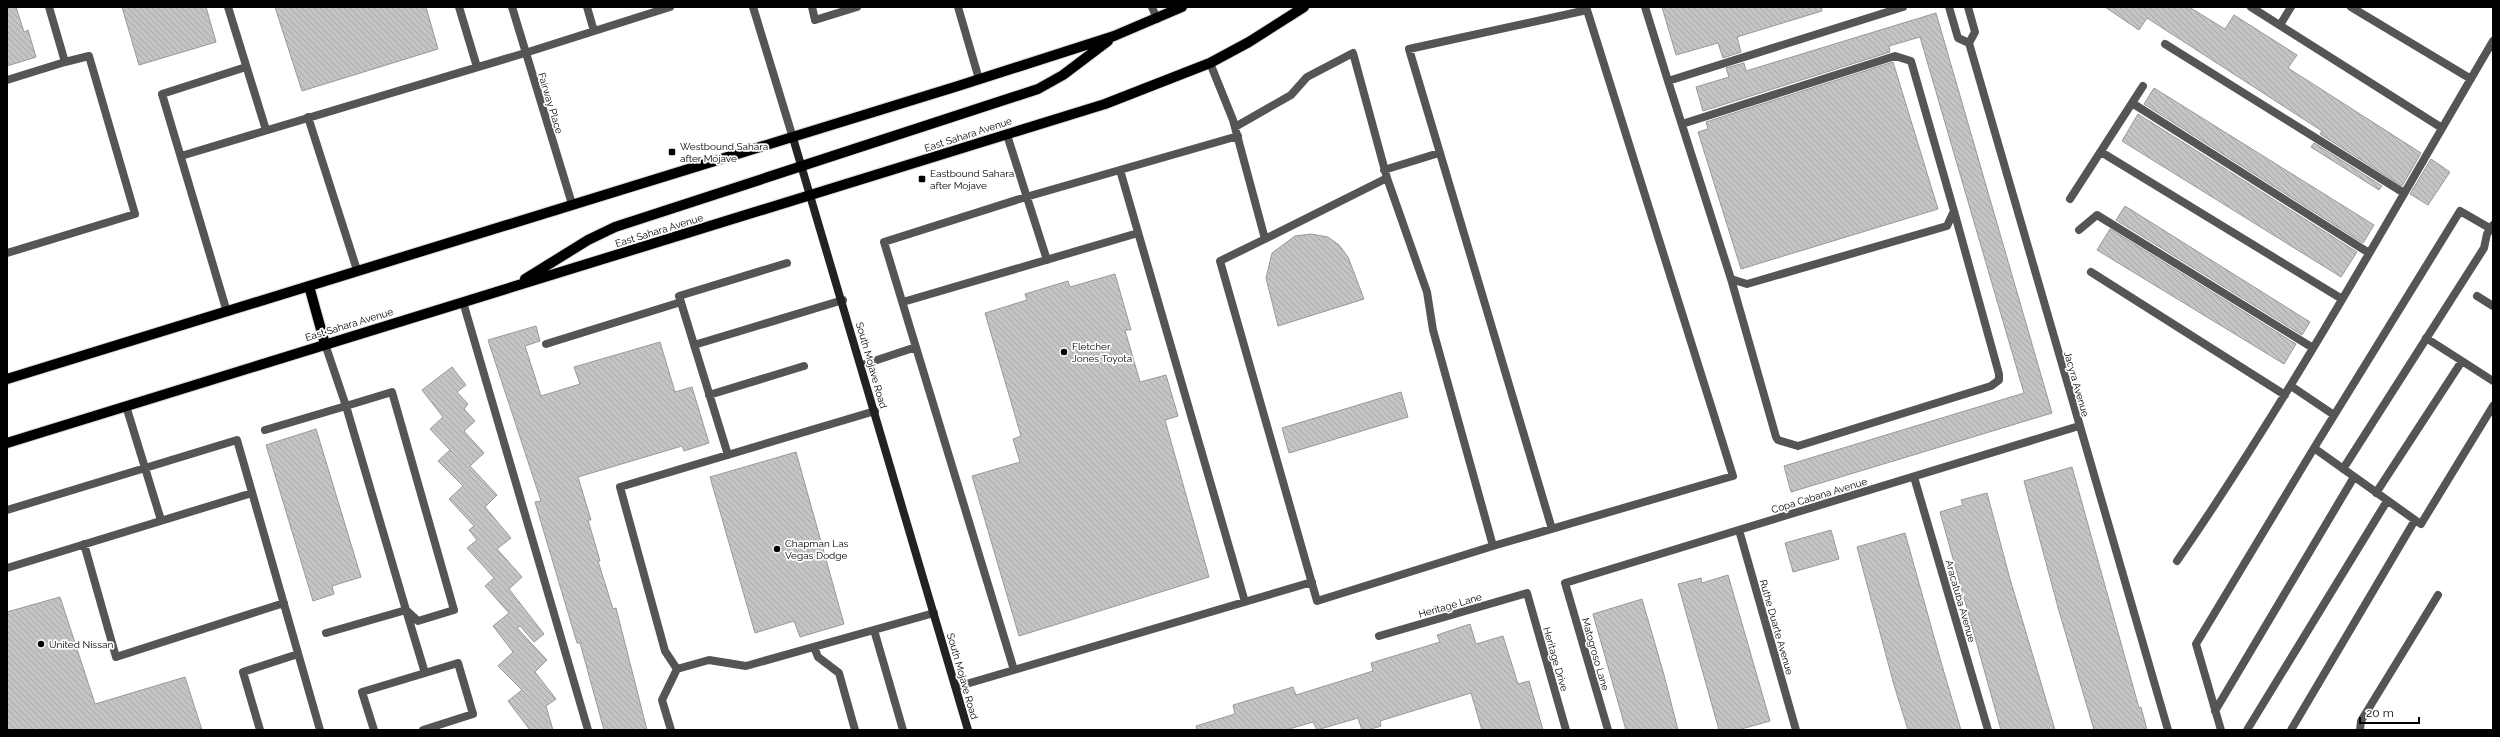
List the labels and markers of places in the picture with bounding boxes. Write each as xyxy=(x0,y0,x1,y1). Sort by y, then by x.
place label: Westbound Sahara after Mojave xyxy=(680,141,768,164)
marker: Westbound Sahara after Mojave xyxy=(667,147,677,157)
place label: Eastbound Sahara after Mojave xyxy=(930,168,1014,191)
marker: Eastbound Sahara after Mojave xyxy=(917,174,927,184)
place label: Fletcher Jones Toyota xyxy=(1072,341,1132,364)
marker: Fletcher Jones Toyota xyxy=(1059,347,1069,357)
place label: Chapman Las Vegas Dodge xyxy=(785,538,849,561)
marker: Chapman Las Vegas Dodge xyxy=(772,544,782,554)
marker: United Nissan xyxy=(36,639,46,649)
place label: United Nissan xyxy=(49,639,113,650)

